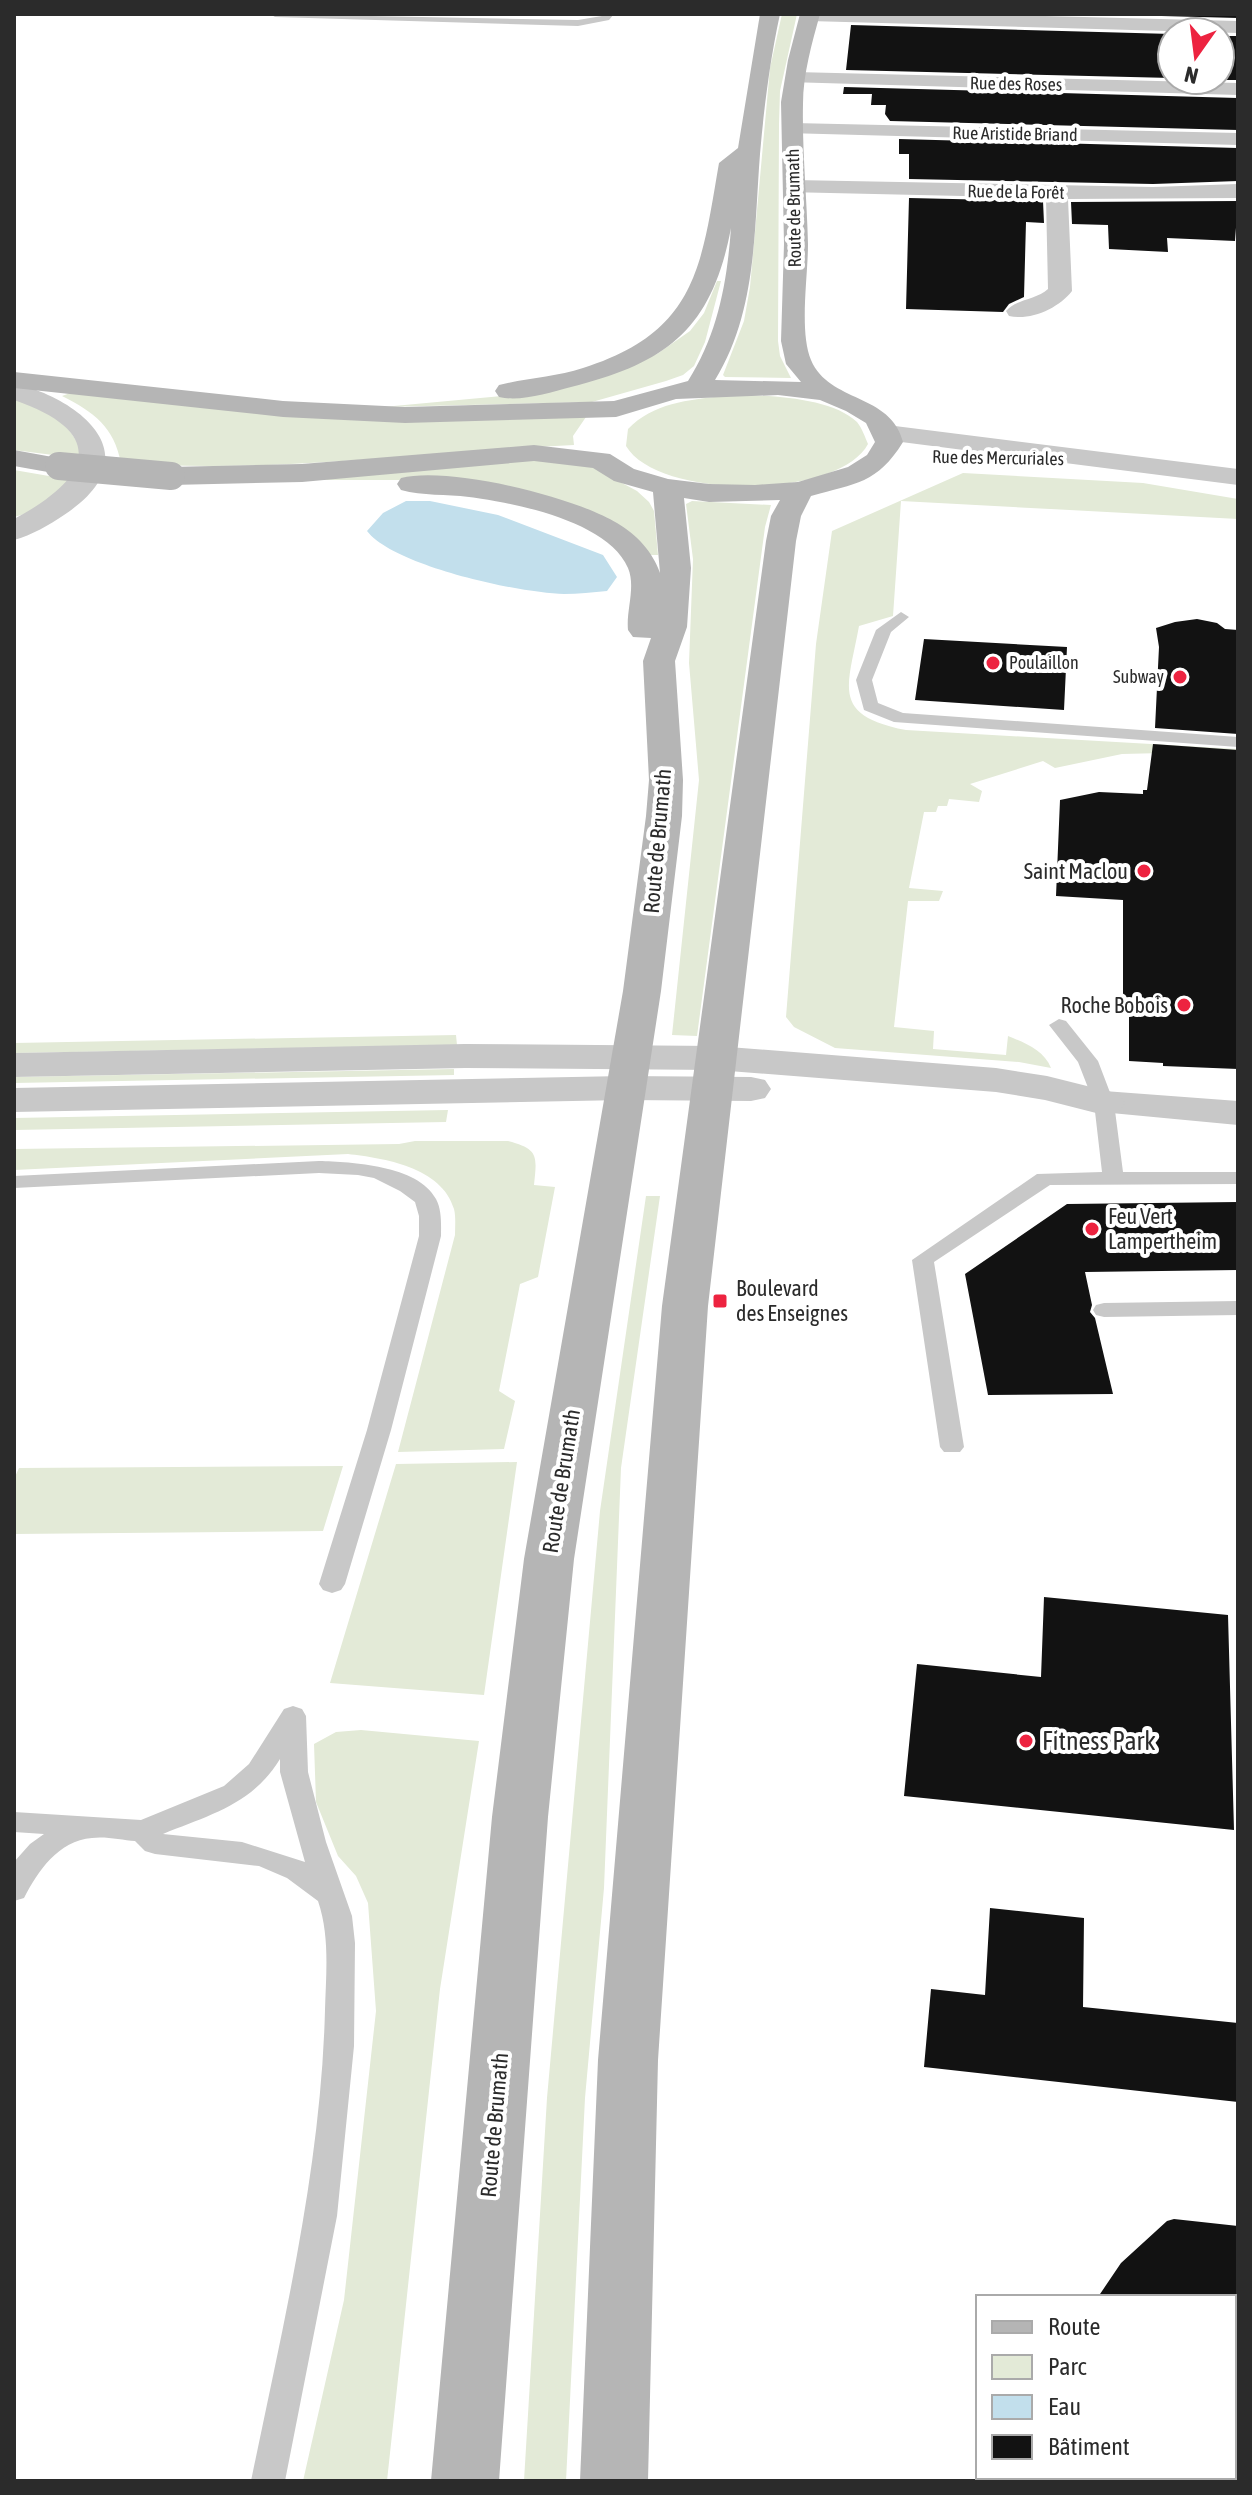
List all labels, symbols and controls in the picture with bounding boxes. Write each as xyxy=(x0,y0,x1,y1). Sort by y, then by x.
north arrow xyxy=(1156,16,1236,96)
text: N xyxy=(1182,61,1201,90)
street label: Rue des Roses xyxy=(970,72,1062,95)
street label: Rue Aristide Briand xyxy=(952,122,1078,145)
street label: Route de Brumath xyxy=(782,148,805,268)
street label: Rue de la Forêt xyxy=(967,180,1065,203)
street label: Rue des Mercuriales xyxy=(932,446,1064,469)
place label: Poulaillon xyxy=(1009,652,1079,673)
marker: Poulaillon xyxy=(984,654,1002,672)
place label: Subway xyxy=(1113,666,1164,687)
marker: Subway xyxy=(1171,668,1189,686)
street label: Route de Brumath xyxy=(638,768,676,914)
place label: Saint Maclou xyxy=(1024,858,1128,884)
marker: Saint Maclou xyxy=(1135,862,1153,880)
place label: Roche Bobois xyxy=(1060,992,1168,1018)
marker: Roche Bobois xyxy=(1175,996,1193,1014)
place label: Feu Vert Lampertheim xyxy=(1108,1203,1217,1254)
marker: Feu Vert Lampertheim xyxy=(1083,1220,1101,1238)
place label: Boulevard des Enseignes xyxy=(736,1275,848,1326)
marker: Boulevard des Enseignes xyxy=(711,1292,729,1310)
street label: Route de Brumath xyxy=(537,1407,585,1555)
place label: Fitness Park xyxy=(1042,1726,1156,1756)
marker: Fitness Park xyxy=(1017,1732,1035,1750)
street label: Route de Brumath xyxy=(475,2052,513,2198)
legend xyxy=(976,2295,1236,2479)
text: Route xyxy=(1048,2313,1100,2340)
text: Parc xyxy=(1048,2353,1087,2380)
text: Eau xyxy=(1048,2393,1081,2420)
text: Bâtiment xyxy=(1048,2433,1130,2460)

